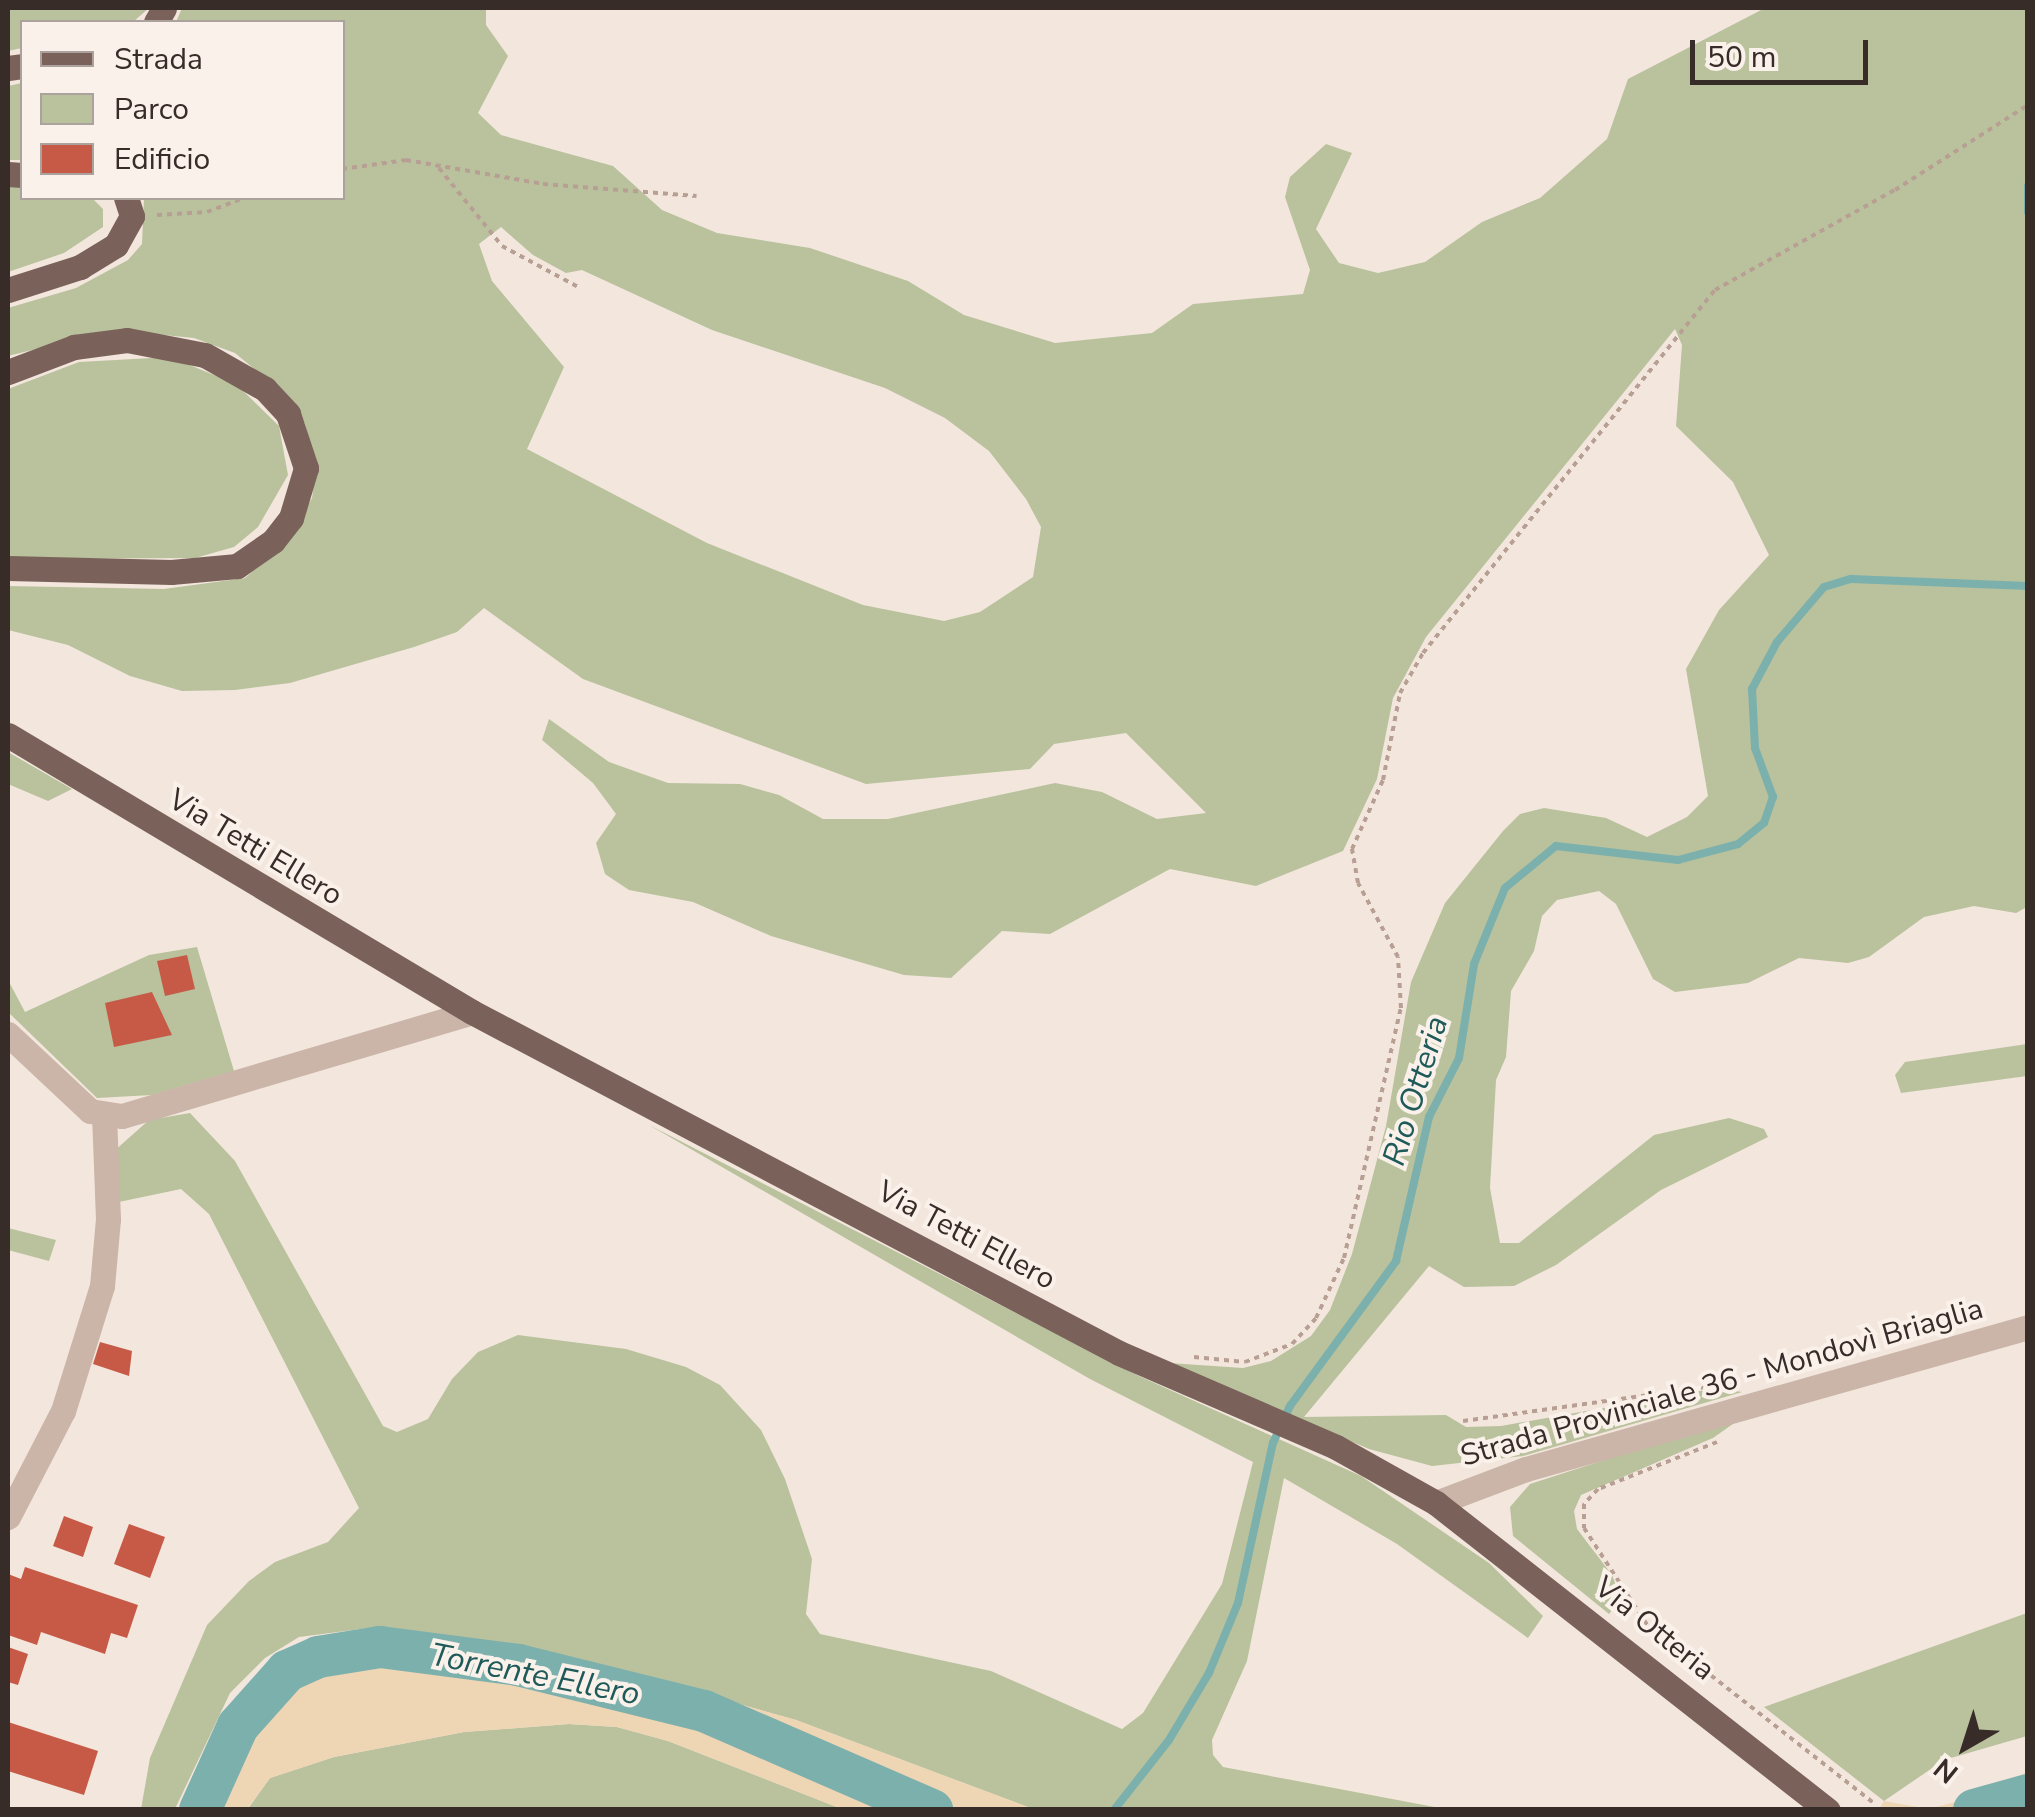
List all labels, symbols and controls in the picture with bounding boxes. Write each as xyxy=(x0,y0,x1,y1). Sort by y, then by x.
legend xyxy=(20,20,345,200)
scale bar xyxy=(1695,20,1872,82)
text: 50 m xyxy=(1707,37,1776,78)
text: Strada xyxy=(114,39,203,80)
text: Parco xyxy=(114,89,189,130)
text: Edificio xyxy=(114,139,210,180)
street label: Via Tetti Ellero xyxy=(162,782,348,914)
water label: Rio Otteria xyxy=(1375,1012,1457,1170)
street label: Via Tetti Ellero xyxy=(871,1174,1061,1298)
street label: Strada Provinciale 36 - Mondovì Briaglia xyxy=(1457,1291,1987,1475)
street label: Via Otteria xyxy=(1587,1570,1721,1688)
water label: Torrente Ellero xyxy=(427,1636,643,1714)
north arrow xyxy=(1915,1697,2015,1797)
text: N xyxy=(1926,1749,1966,1792)

